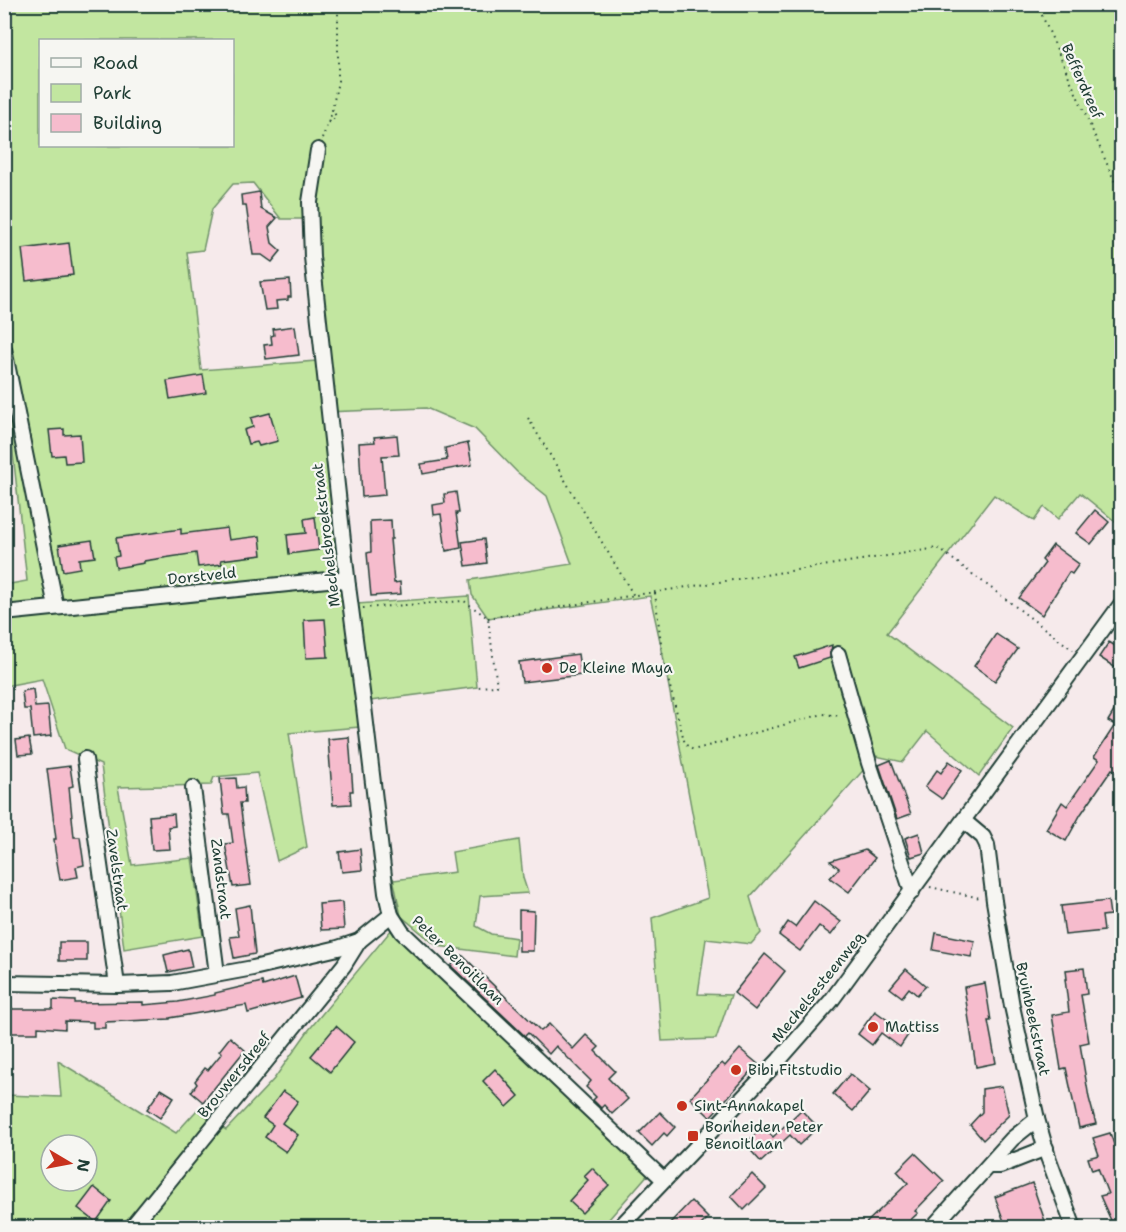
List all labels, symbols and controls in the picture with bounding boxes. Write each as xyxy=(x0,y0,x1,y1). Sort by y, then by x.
legend xyxy=(39,39,234,147)
street label: Befferdreef xyxy=(1057,40,1108,122)
text: Road xyxy=(93,51,138,75)
text: Park xyxy=(93,81,132,105)
text: Building xyxy=(93,111,162,135)
street label: Mechelsbroekstraat xyxy=(307,462,345,608)
street label: Dorstveld xyxy=(167,562,238,590)
place label: De Kleine Maya xyxy=(559,658,673,678)
marker: De Kleine Maya xyxy=(540,661,554,675)
street label: Zavelstraat xyxy=(101,828,133,912)
street label: Zandstraat xyxy=(206,837,236,921)
street label: Peter Benoitlaan xyxy=(408,911,508,1009)
street label: Mechelsesteenweg xyxy=(767,928,869,1046)
street label: Bruinbeekstraat xyxy=(1011,960,1055,1078)
place label: Mattiss xyxy=(885,1017,939,1037)
marker: Mattiss xyxy=(866,1020,880,1034)
street label: Brouwersdreef xyxy=(193,1027,275,1122)
place label: Bibi Fitstudio xyxy=(748,1060,842,1080)
marker: Bibi Fitstudio xyxy=(729,1063,743,1077)
place label: Sint-Annakapel xyxy=(694,1096,805,1116)
marker: Sint-Annakapel xyxy=(675,1099,689,1113)
place label: Bonheiden Peter Benoitlaan xyxy=(705,1117,823,1154)
marker: Bonheiden Peter Benoitlaan xyxy=(686,1129,700,1143)
north arrow xyxy=(39,1133,99,1193)
text: N xyxy=(72,1157,95,1174)

